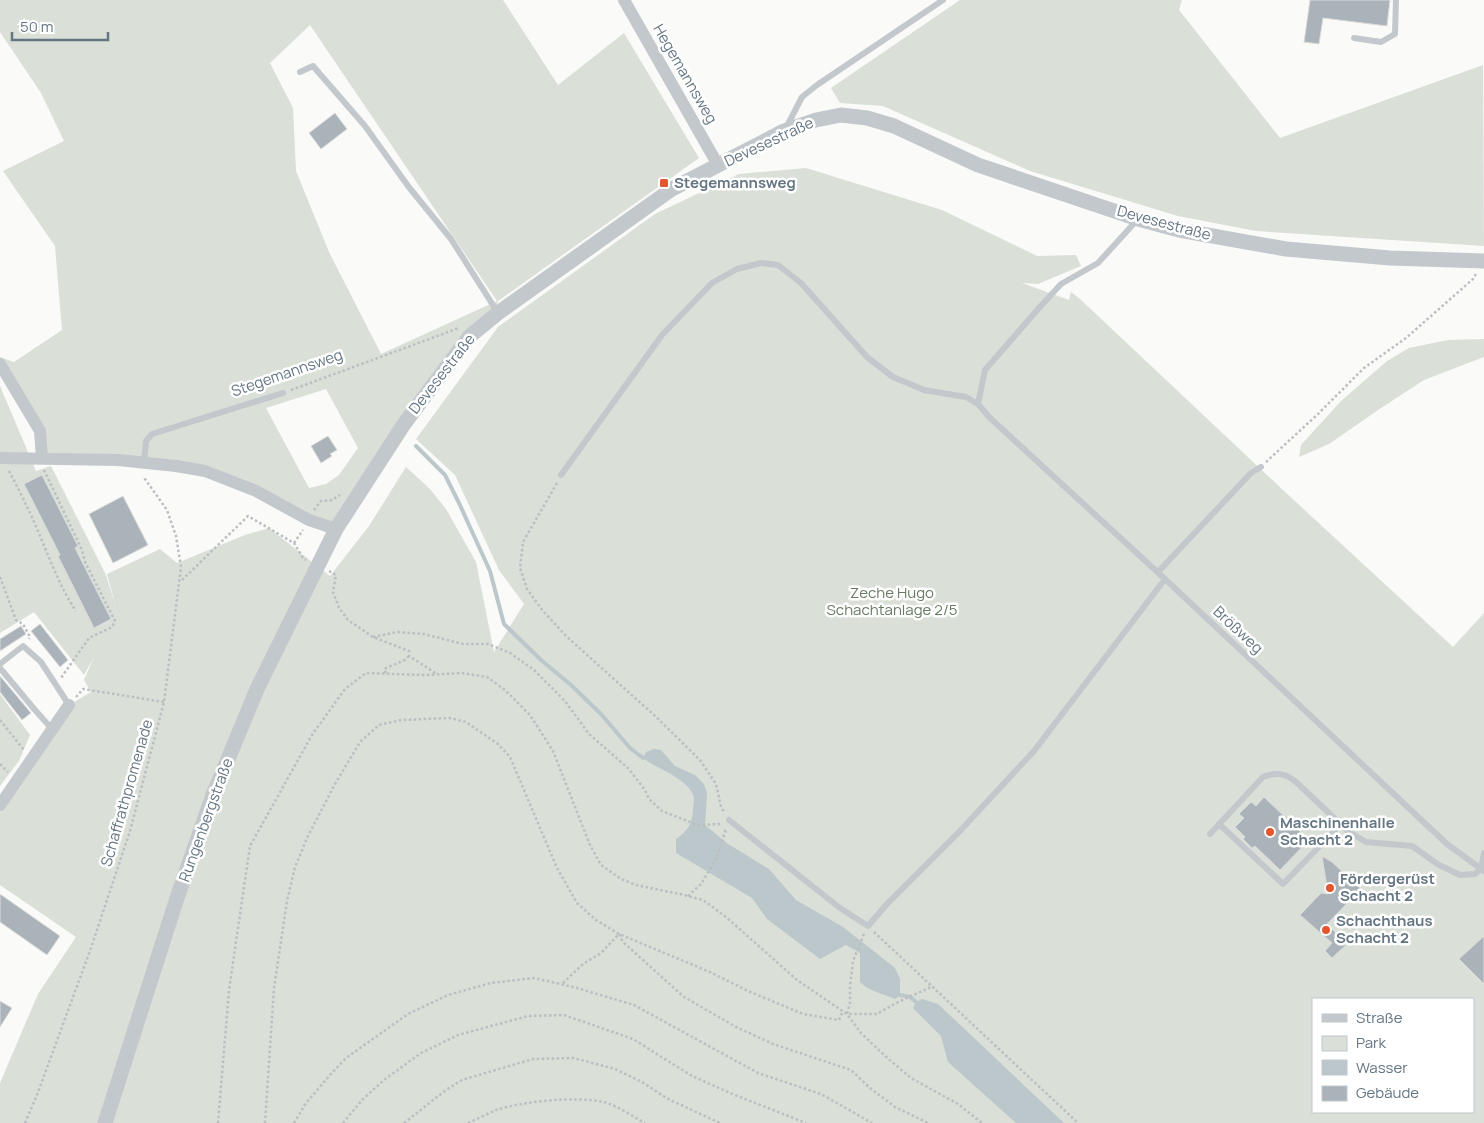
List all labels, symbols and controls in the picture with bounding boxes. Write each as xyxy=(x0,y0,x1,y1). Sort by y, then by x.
scale bar xyxy=(12,10,109,42)
text: 50 m xyxy=(20,16,54,37)
street label: Hegemannsweg xyxy=(648,20,722,127)
street label: Devesestraße xyxy=(721,112,817,171)
place label: Stegemannsweg xyxy=(674,172,796,193)
marker: Stegemannsweg xyxy=(658,177,670,189)
street label: Devesestraße xyxy=(1115,200,1214,245)
street label: Devesestraße xyxy=(404,329,480,418)
street label: Stegemannsweg xyxy=(228,344,345,401)
park label: Zeche Hugo Schachtanlage 2/5 xyxy=(827,582,957,620)
street label: Brößweg xyxy=(1209,601,1268,658)
street label: Schaffrathpromenade xyxy=(95,717,158,869)
street label: Rungenbergstraße xyxy=(173,755,238,885)
place label: Maschinenhalle Schacht 2 xyxy=(1280,812,1395,850)
marker: Maschinenhalle Schacht 2 xyxy=(1264,826,1276,838)
place label: Fördergerüst Schacht 2 xyxy=(1340,868,1435,906)
marker: Fördergerüst Schacht 2 xyxy=(1324,882,1336,894)
place label: Schachthaus Schacht 2 xyxy=(1336,910,1433,948)
marker: Schachthaus Schacht 2 xyxy=(1320,924,1332,936)
legend xyxy=(1312,998,1474,1113)
text: Straße xyxy=(1356,1007,1403,1028)
text: Park xyxy=(1356,1032,1386,1053)
text: Wasser xyxy=(1356,1057,1408,1078)
text: Gebäude xyxy=(1356,1082,1419,1103)

